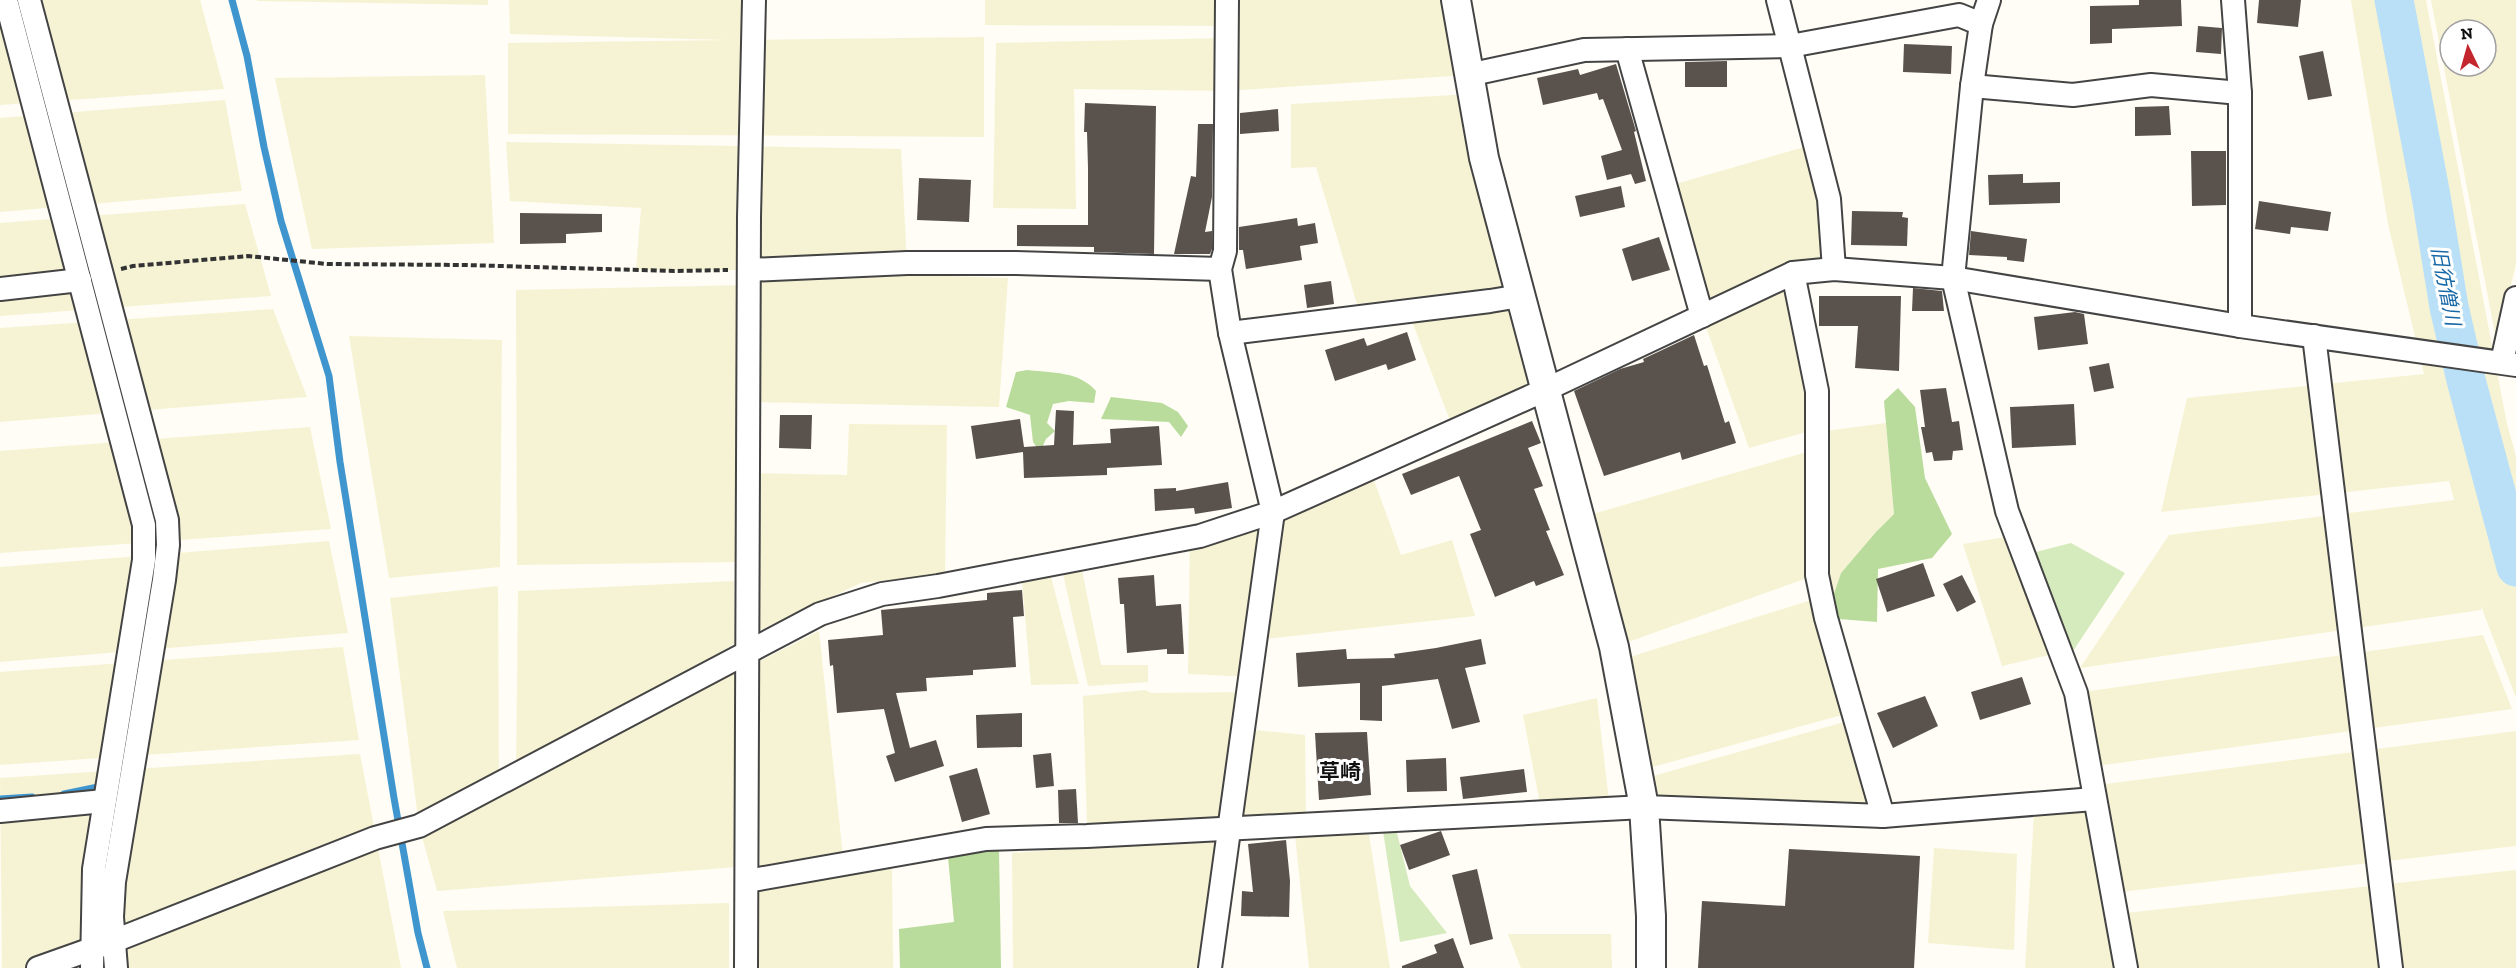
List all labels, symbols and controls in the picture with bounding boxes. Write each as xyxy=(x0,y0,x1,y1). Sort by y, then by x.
north arrow xyxy=(2438,18,2498,78)
text: N xyxy=(2460,24,2474,44)
water label: 旧彷僧川 xyxy=(2427,244,2466,330)
district label: 草崎 xyxy=(1319,759,1361,784)

